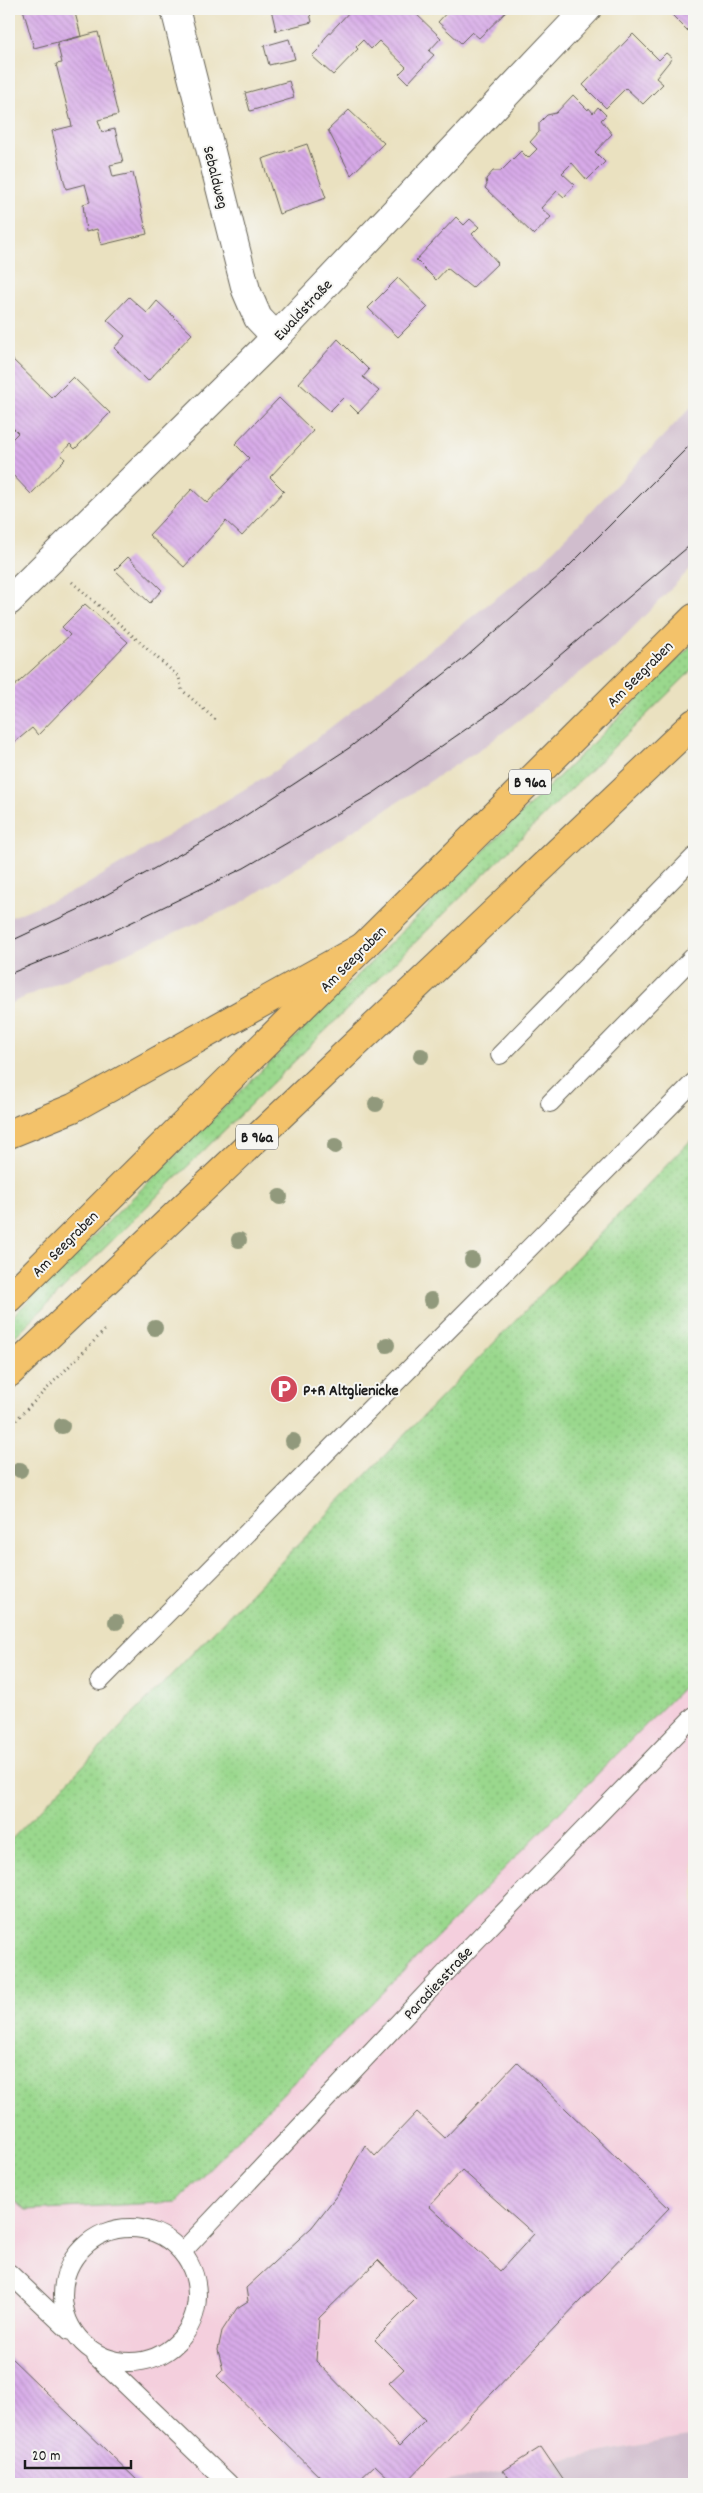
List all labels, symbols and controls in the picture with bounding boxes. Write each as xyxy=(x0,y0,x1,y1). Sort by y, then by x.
street label: Sebaldweg xyxy=(196,144,233,212)
street label: Ewaldstraße xyxy=(269,275,339,347)
street label: Am Seegraben xyxy=(602,636,679,713)
road number: B 96a xyxy=(509,770,551,794)
street label: Am Seegraben xyxy=(315,921,392,998)
road number: B 96a xyxy=(236,1124,278,1150)
street label: Am Seegraben xyxy=(27,1206,104,1283)
parking icon: P+R Altglienicke xyxy=(269,1374,299,1404)
place label: P+R Altglienicke xyxy=(303,1380,399,1403)
street label: Paradiesstraße xyxy=(399,1942,479,2026)
scale bar xyxy=(25,2438,131,2470)
text: 20 m xyxy=(32,2446,60,2468)

